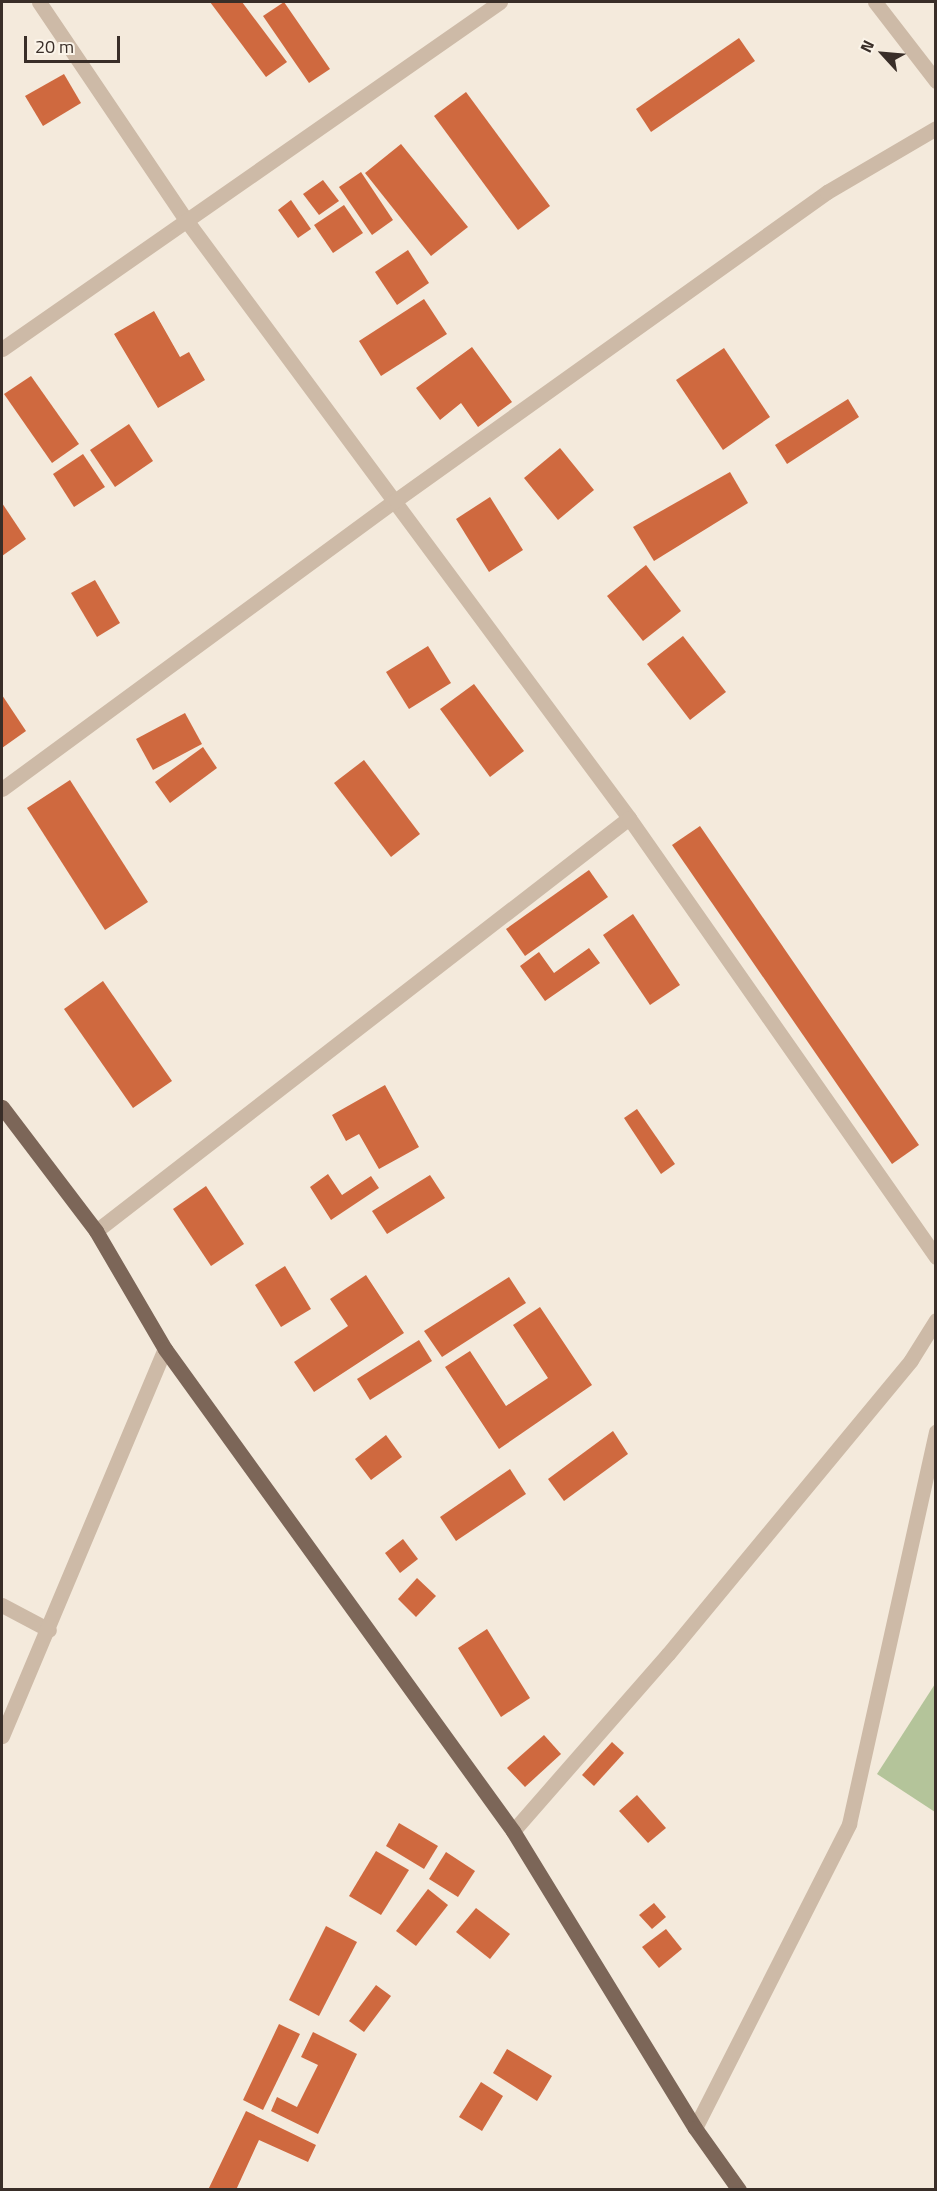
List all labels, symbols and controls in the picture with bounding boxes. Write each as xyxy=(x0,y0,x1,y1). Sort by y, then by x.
scale bar xyxy=(27,24,123,62)
north arrow xyxy=(853,24,913,84)
text: 20 m xyxy=(35,33,74,60)
text: N xyxy=(854,36,880,56)

